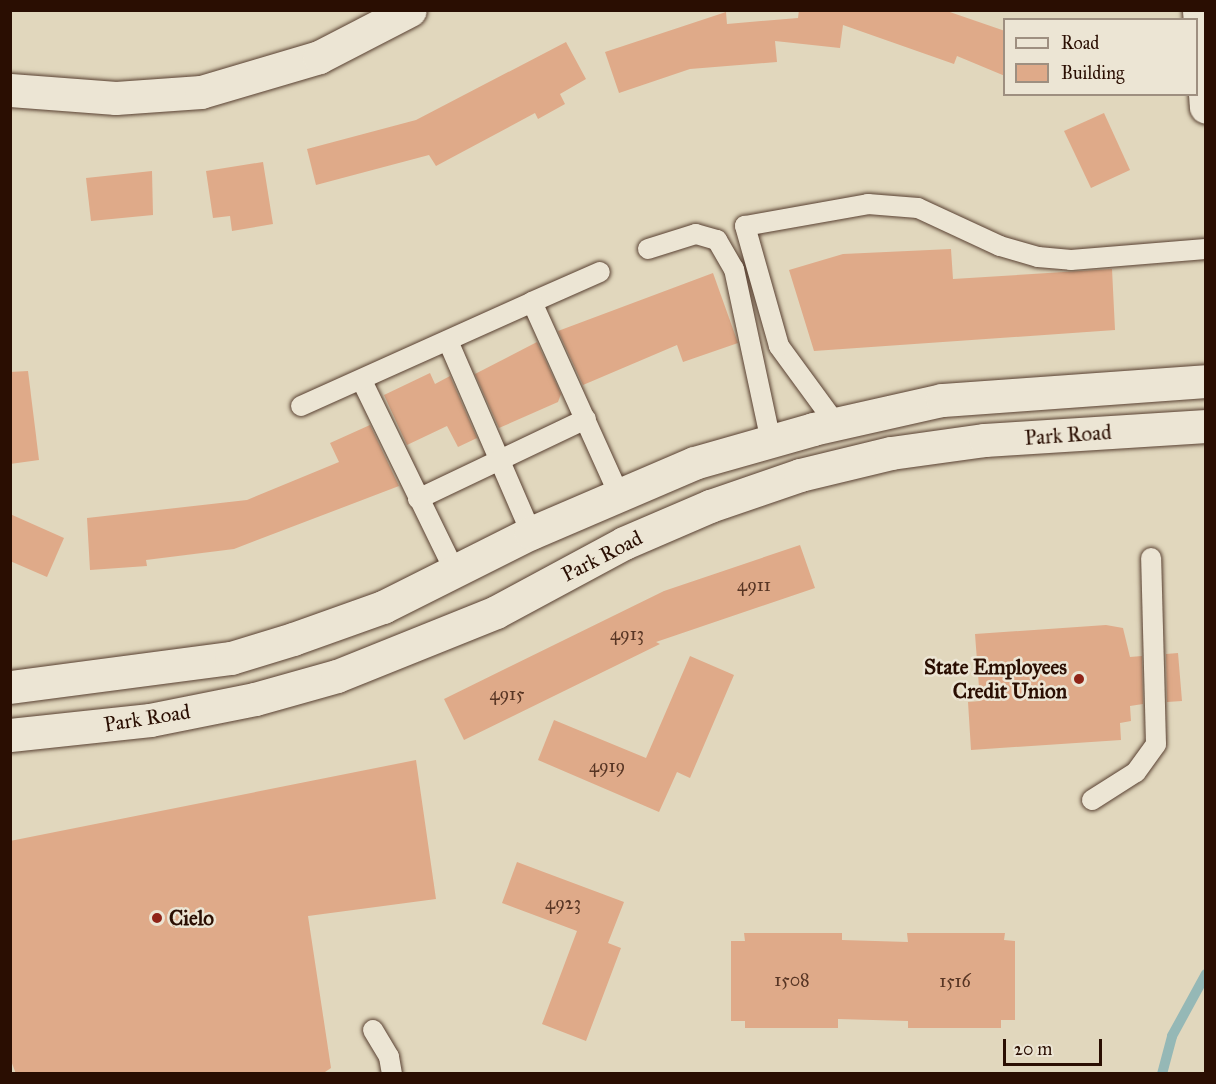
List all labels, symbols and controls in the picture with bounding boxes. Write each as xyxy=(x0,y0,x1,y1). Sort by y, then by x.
legend xyxy=(1003,18,1198,96)
text: Road xyxy=(1061,32,1099,54)
text: Building xyxy=(1061,62,1124,84)
street label: Park Road xyxy=(1024,419,1112,451)
street label: Park Road xyxy=(557,525,647,587)
house number: 4911 xyxy=(737,574,771,596)
house number: 4913 xyxy=(610,623,644,645)
place label: State Employees Credit Union xyxy=(924,654,1067,704)
marker: State Employees Credit Union xyxy=(1072,672,1086,686)
house number: 4915 xyxy=(490,683,524,705)
street label: Park Road xyxy=(102,699,192,737)
house number: 4919 xyxy=(589,755,625,777)
house number: 4923 xyxy=(545,892,581,914)
place label: Cielo xyxy=(169,905,214,931)
marker: Cielo xyxy=(150,911,164,925)
house number: 1508 xyxy=(774,969,810,991)
house number: 1516 xyxy=(939,970,971,992)
scale bar xyxy=(1006,1027,1105,1065)
text: 20 m xyxy=(1014,1038,1052,1060)

